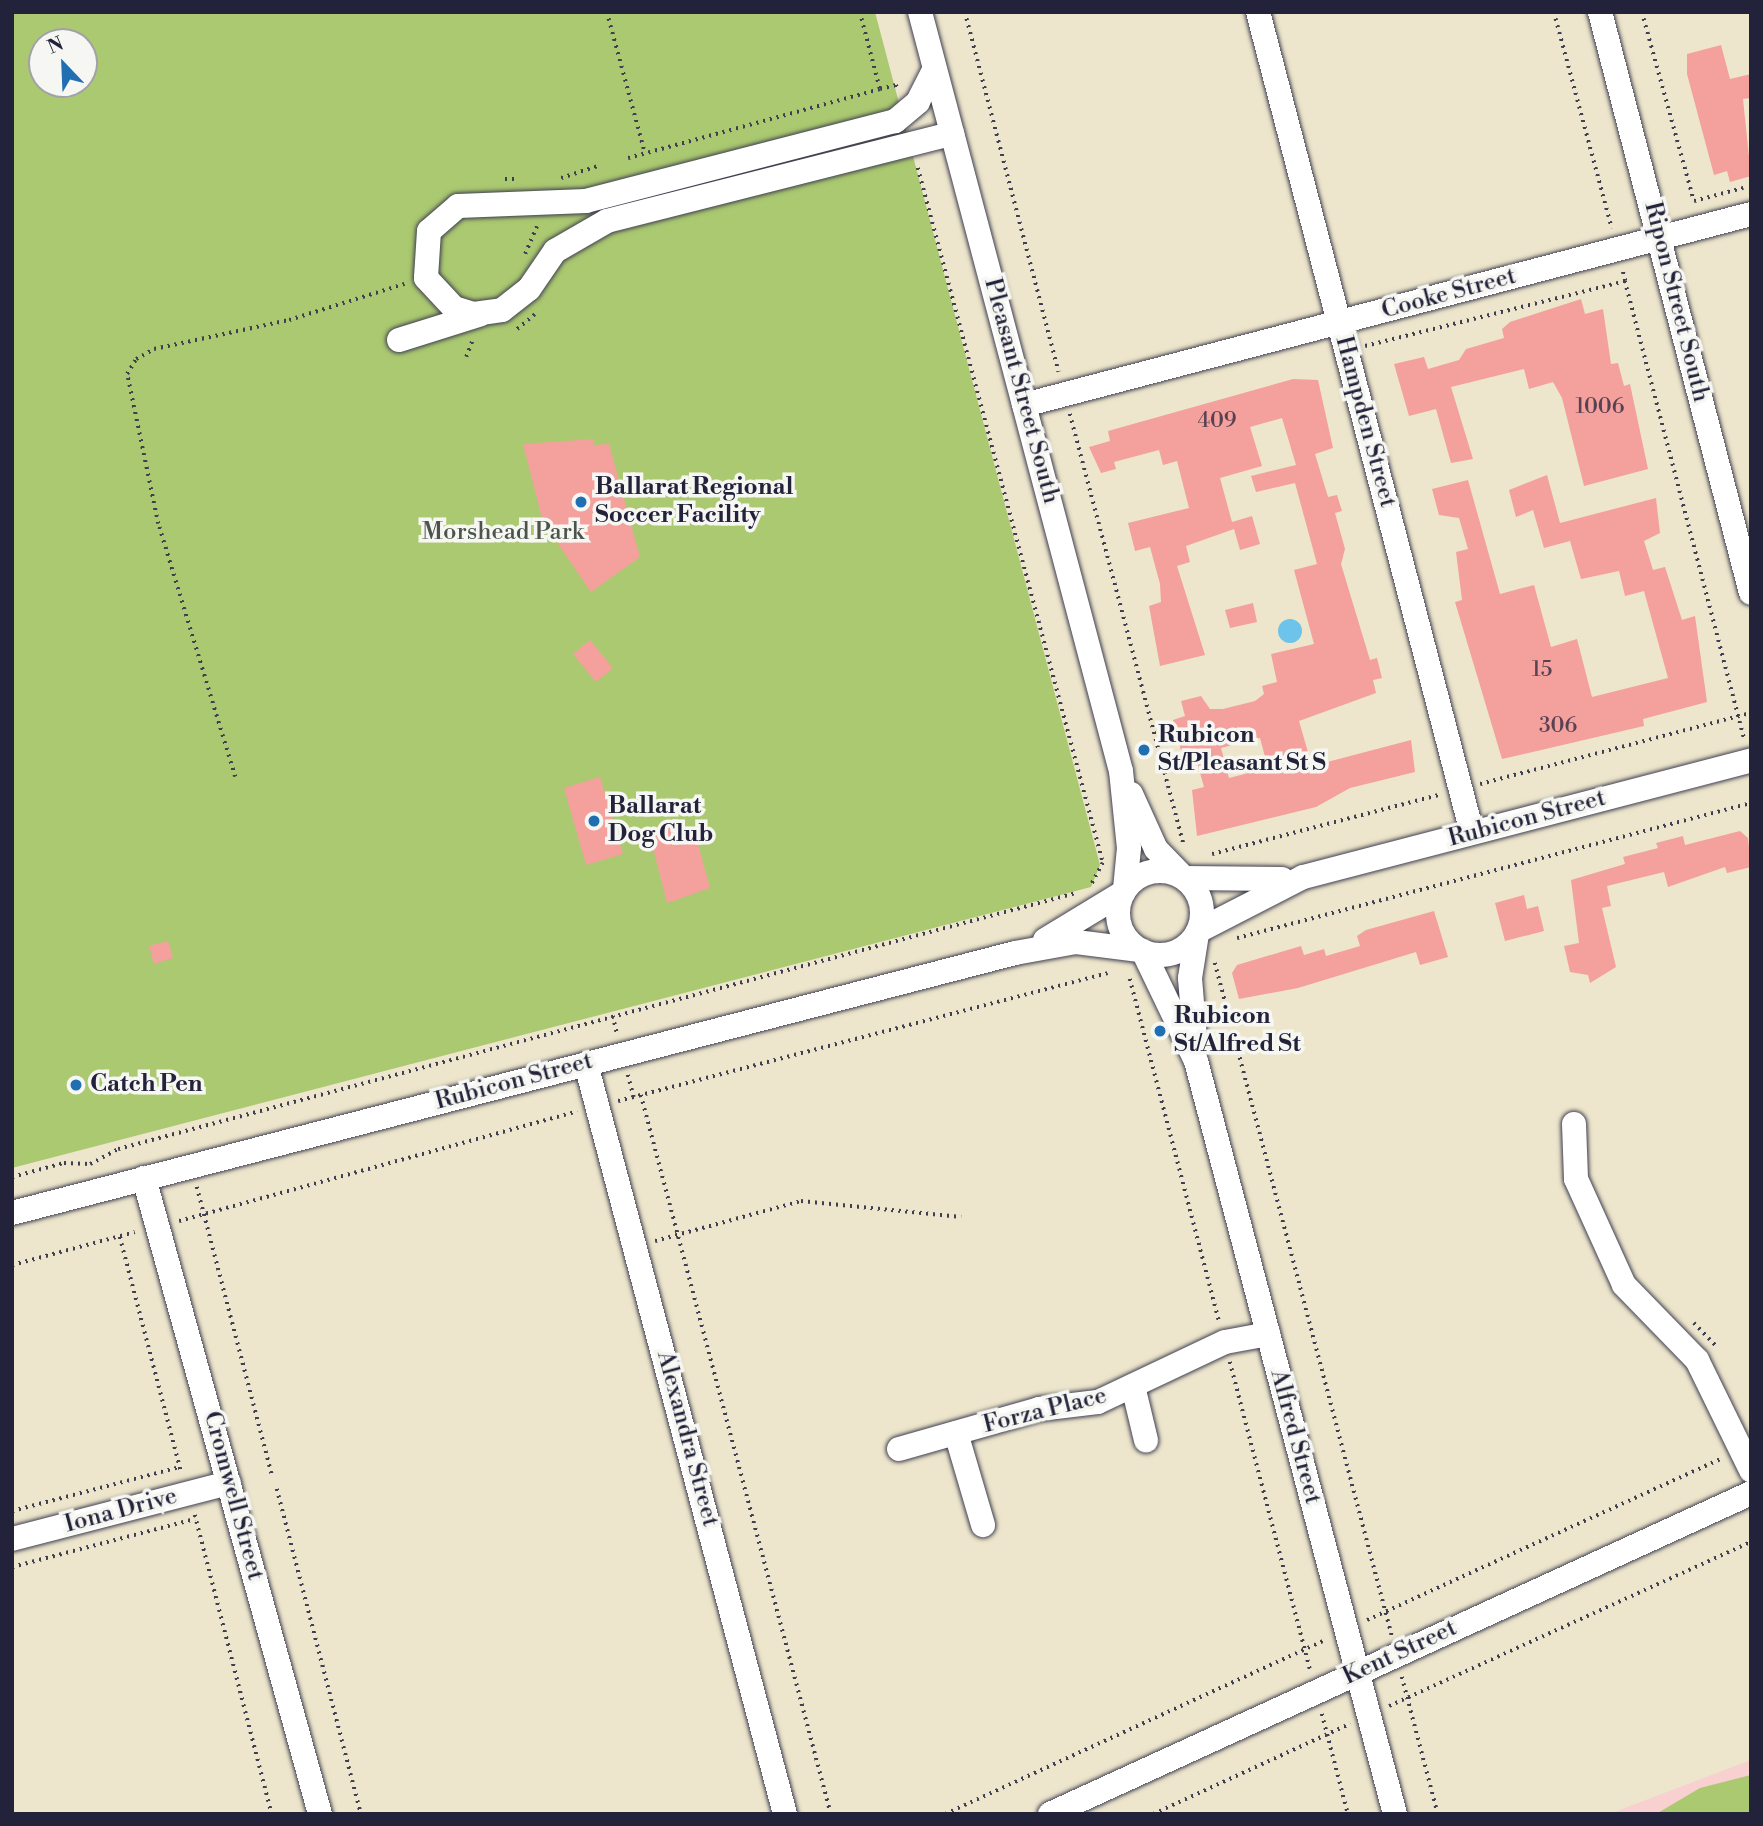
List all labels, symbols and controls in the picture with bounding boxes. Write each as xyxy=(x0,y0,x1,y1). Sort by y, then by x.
north arrow xyxy=(28,28,98,98)
text: N xyxy=(44,32,67,59)
street label: Ripon Street South xyxy=(1637,199,1715,405)
street label: Cooke Street xyxy=(1379,262,1519,326)
street label: Pleasant Street South xyxy=(977,275,1065,507)
street label: Hampden Street xyxy=(1328,333,1402,511)
house number: 1006 xyxy=(1576,394,1624,420)
house number: 409 xyxy=(1197,408,1237,434)
place label: Ballarat Regional Soccer Facility xyxy=(595,474,793,530)
marker: Ballarat Regional Soccer Facility xyxy=(573,494,589,510)
park label: Morshead Park xyxy=(422,519,584,547)
house number: 15 xyxy=(1532,657,1552,683)
house number: 306 xyxy=(1539,713,1577,739)
place label: Rubicon St/Pleasant St S xyxy=(1158,722,1326,778)
marker: Rubicon St/Pleasant St S xyxy=(1136,742,1152,758)
street label: Rubicon Street xyxy=(1445,784,1609,854)
place label: Ballarat Dog Club xyxy=(608,793,713,849)
marker: Ballarat Dog Club xyxy=(586,813,602,829)
place label: Rubicon St/Alfred St xyxy=(1174,1003,1301,1059)
marker: Rubicon St/Alfred St xyxy=(1152,1023,1168,1039)
street label: Rubicon Street xyxy=(432,1047,596,1117)
place label: Catch Pen xyxy=(90,1071,203,1099)
marker: Catch Pen xyxy=(68,1077,84,1093)
street label: Alexandra Street xyxy=(650,1348,724,1530)
street label: Alfred Street xyxy=(1263,1366,1327,1508)
street label: Forza Place xyxy=(980,1382,1110,1440)
street label: Cromwell Street xyxy=(197,1408,269,1584)
street label: Iona Drive xyxy=(62,1482,180,1540)
street label: Kent Street xyxy=(1338,1614,1462,1692)

